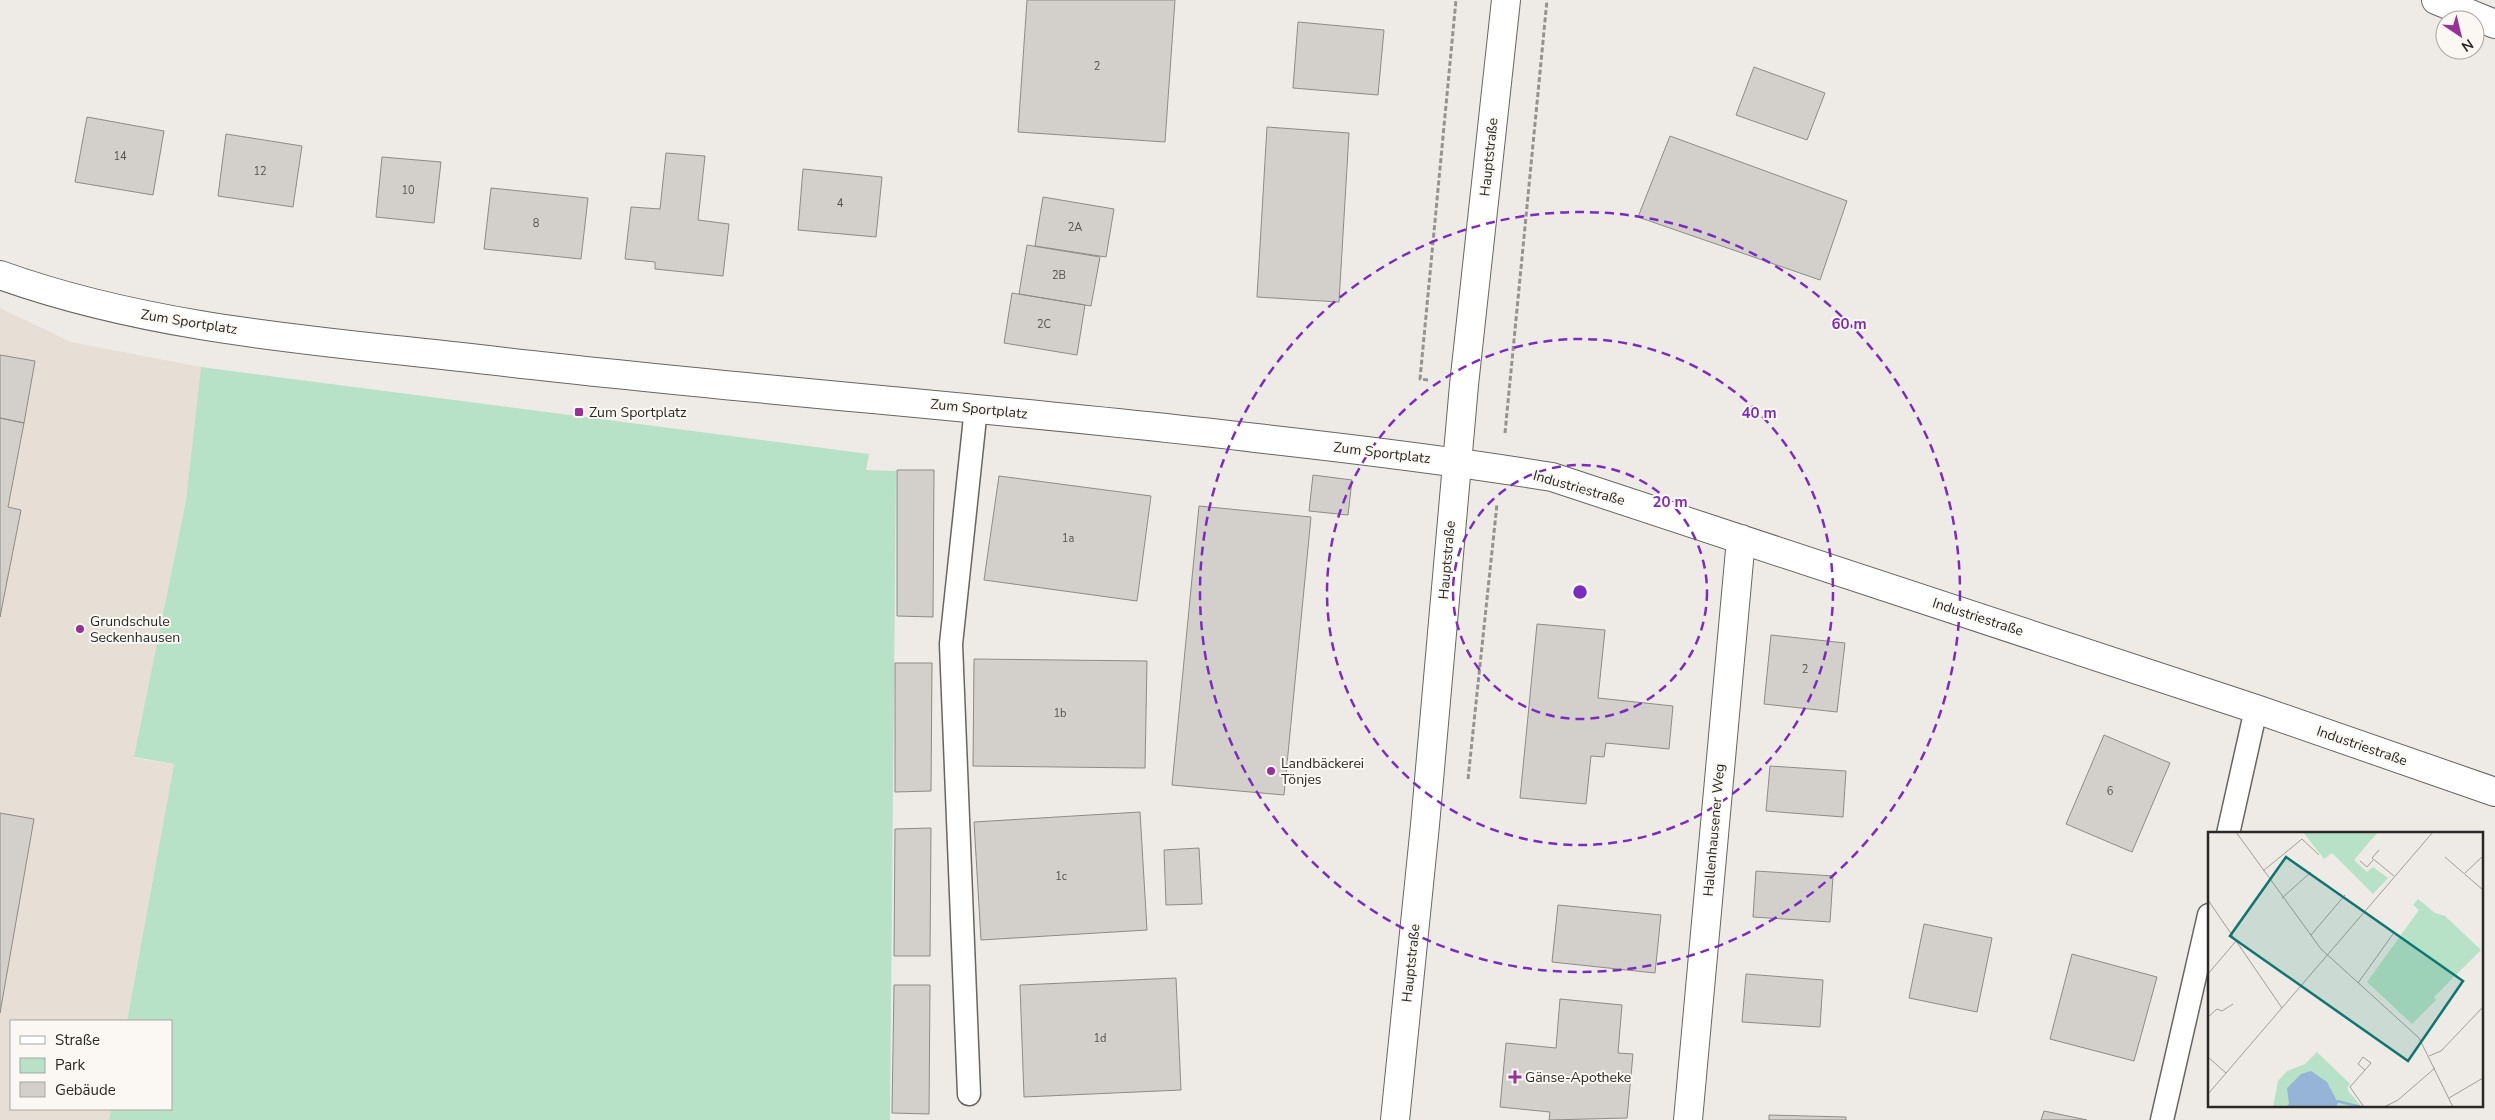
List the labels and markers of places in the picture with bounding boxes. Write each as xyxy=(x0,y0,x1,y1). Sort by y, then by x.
place label: Zum Sportplatz xyxy=(589,403,687,422)
marker: Zum Sportplatz xyxy=(573,406,585,418)
centre of rings xyxy=(1571,583,1589,601)
place label: Grundschule Seckenhausen xyxy=(90,612,180,647)
marker: Grundschule Seckenhausen xyxy=(74,623,86,635)
place label: Landbäckerei Tönjes xyxy=(1281,754,1364,789)
marker: Landbäckerei Tönjes xyxy=(1265,765,1277,777)
place label: Gänse-Apotheke xyxy=(1525,1068,1631,1087)
marker: Gänse-Apotheke xyxy=(1509,1071,1521,1083)

